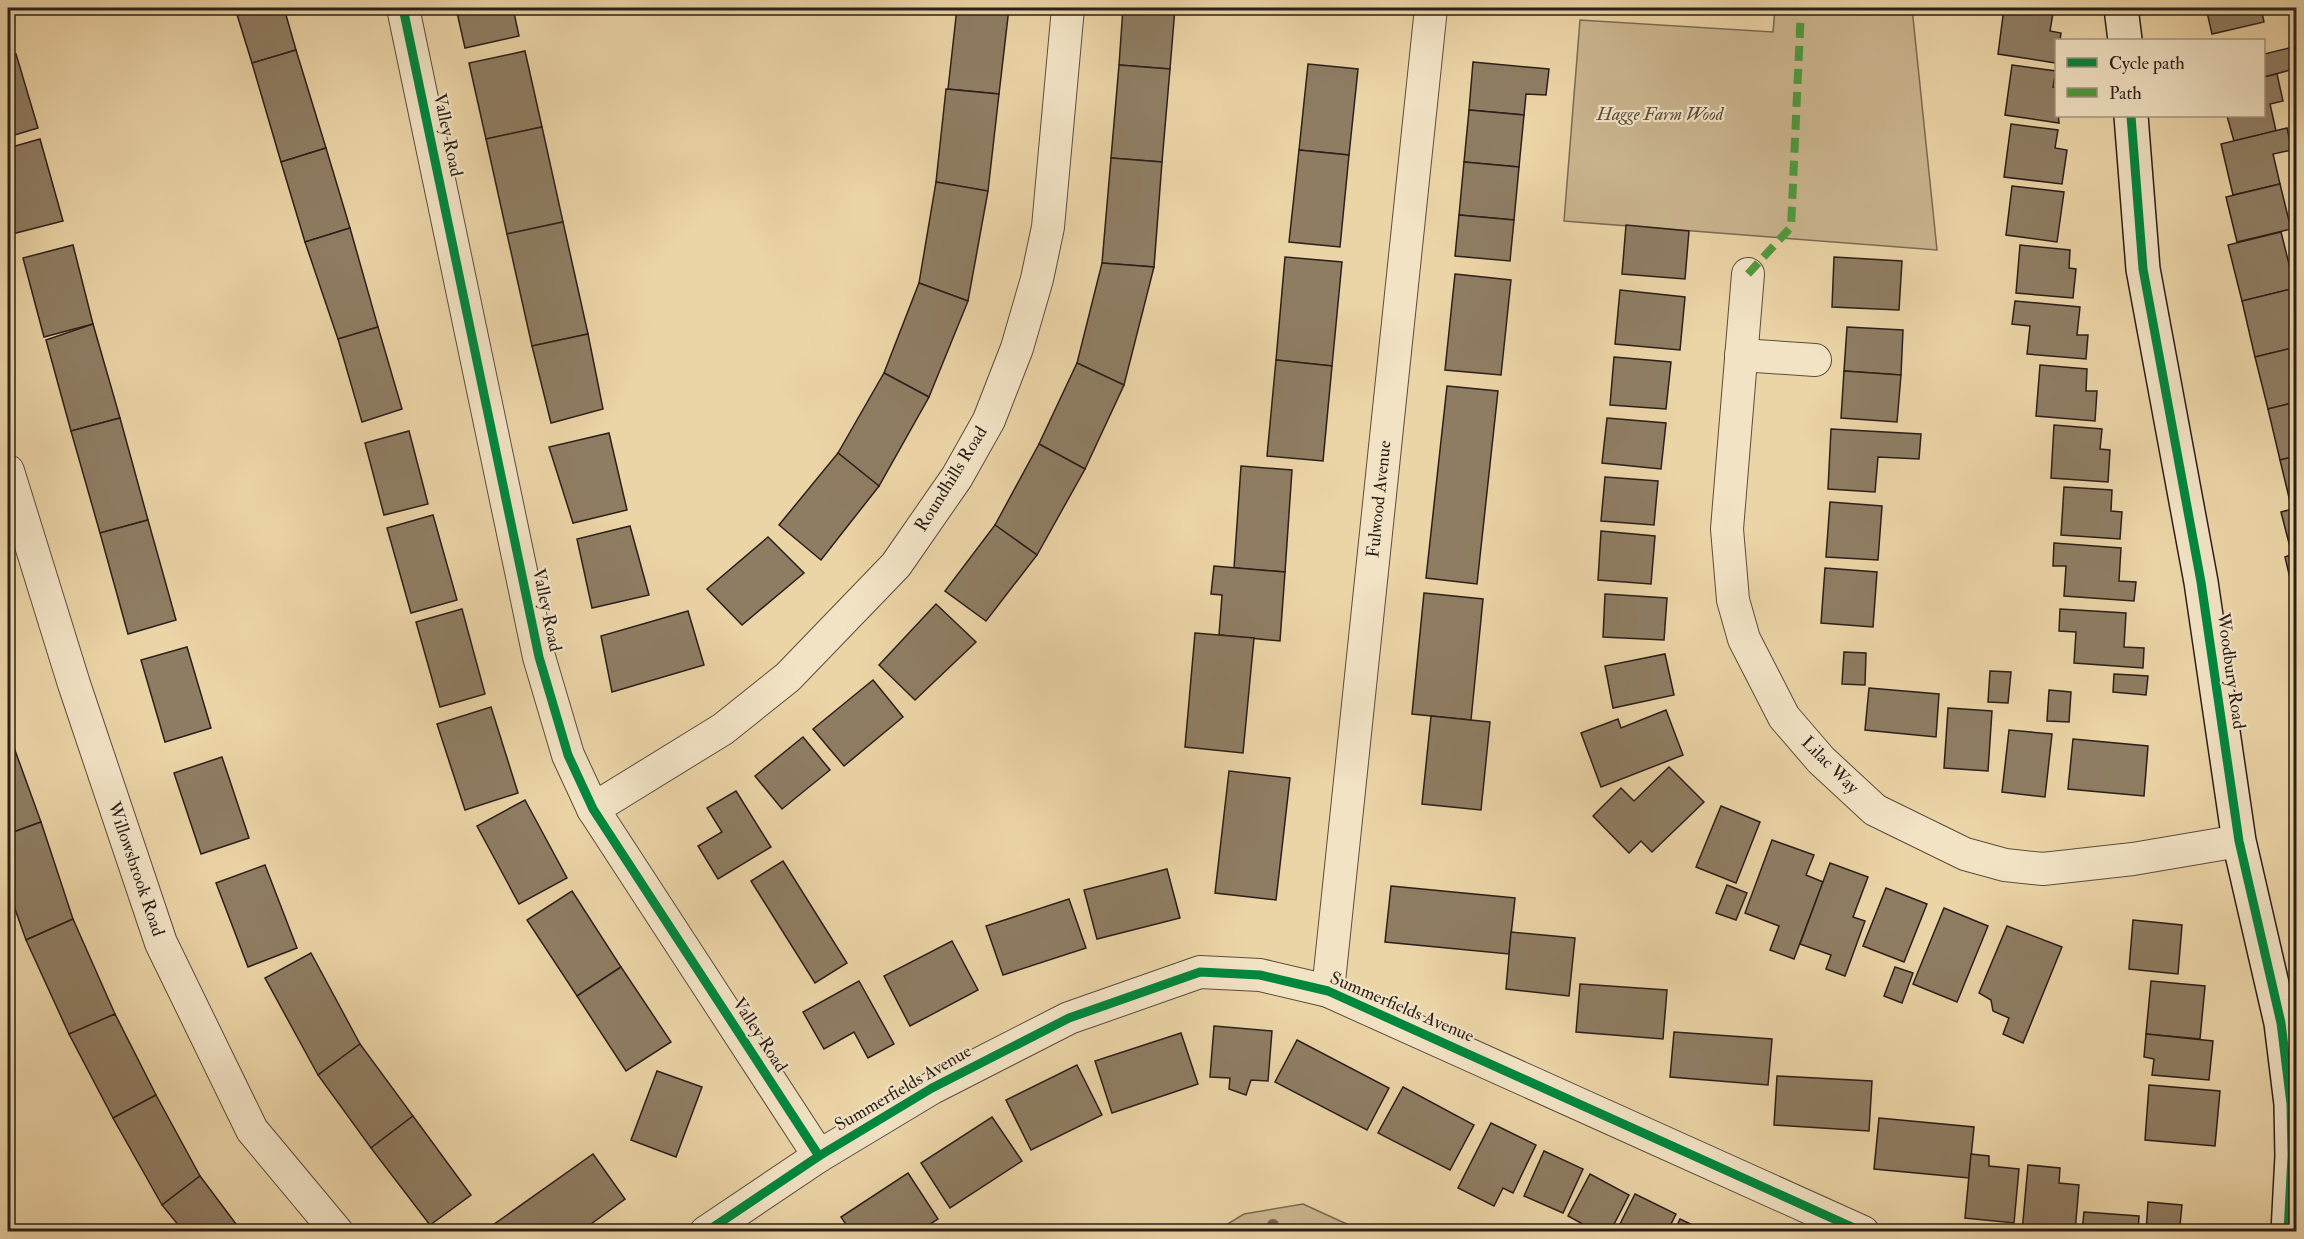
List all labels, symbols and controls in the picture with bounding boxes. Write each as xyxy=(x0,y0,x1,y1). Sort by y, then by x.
legend xyxy=(2055,39,2265,117)
text: Cycle path xyxy=(2109,52,2185,75)
text: Path xyxy=(2109,82,2142,105)
street label: Valley Road xyxy=(428,91,468,179)
park label: Hagge Farm Wood xyxy=(1596,103,1725,126)
street label: Roundhills Road xyxy=(910,422,993,536)
street label: Fulwood Avenue xyxy=(1361,439,1397,559)
street label: Valley Road xyxy=(527,566,567,654)
street label: Woodbury Road xyxy=(2211,610,2251,731)
street label: Lilac Way xyxy=(1796,731,1865,800)
street label: Willowsbrook Road xyxy=(102,798,170,939)
street label: Summerfields Avenue xyxy=(1327,966,1478,1048)
street label: Valley Road xyxy=(727,993,793,1077)
street label: Summerfields Avenue xyxy=(830,1039,976,1137)

